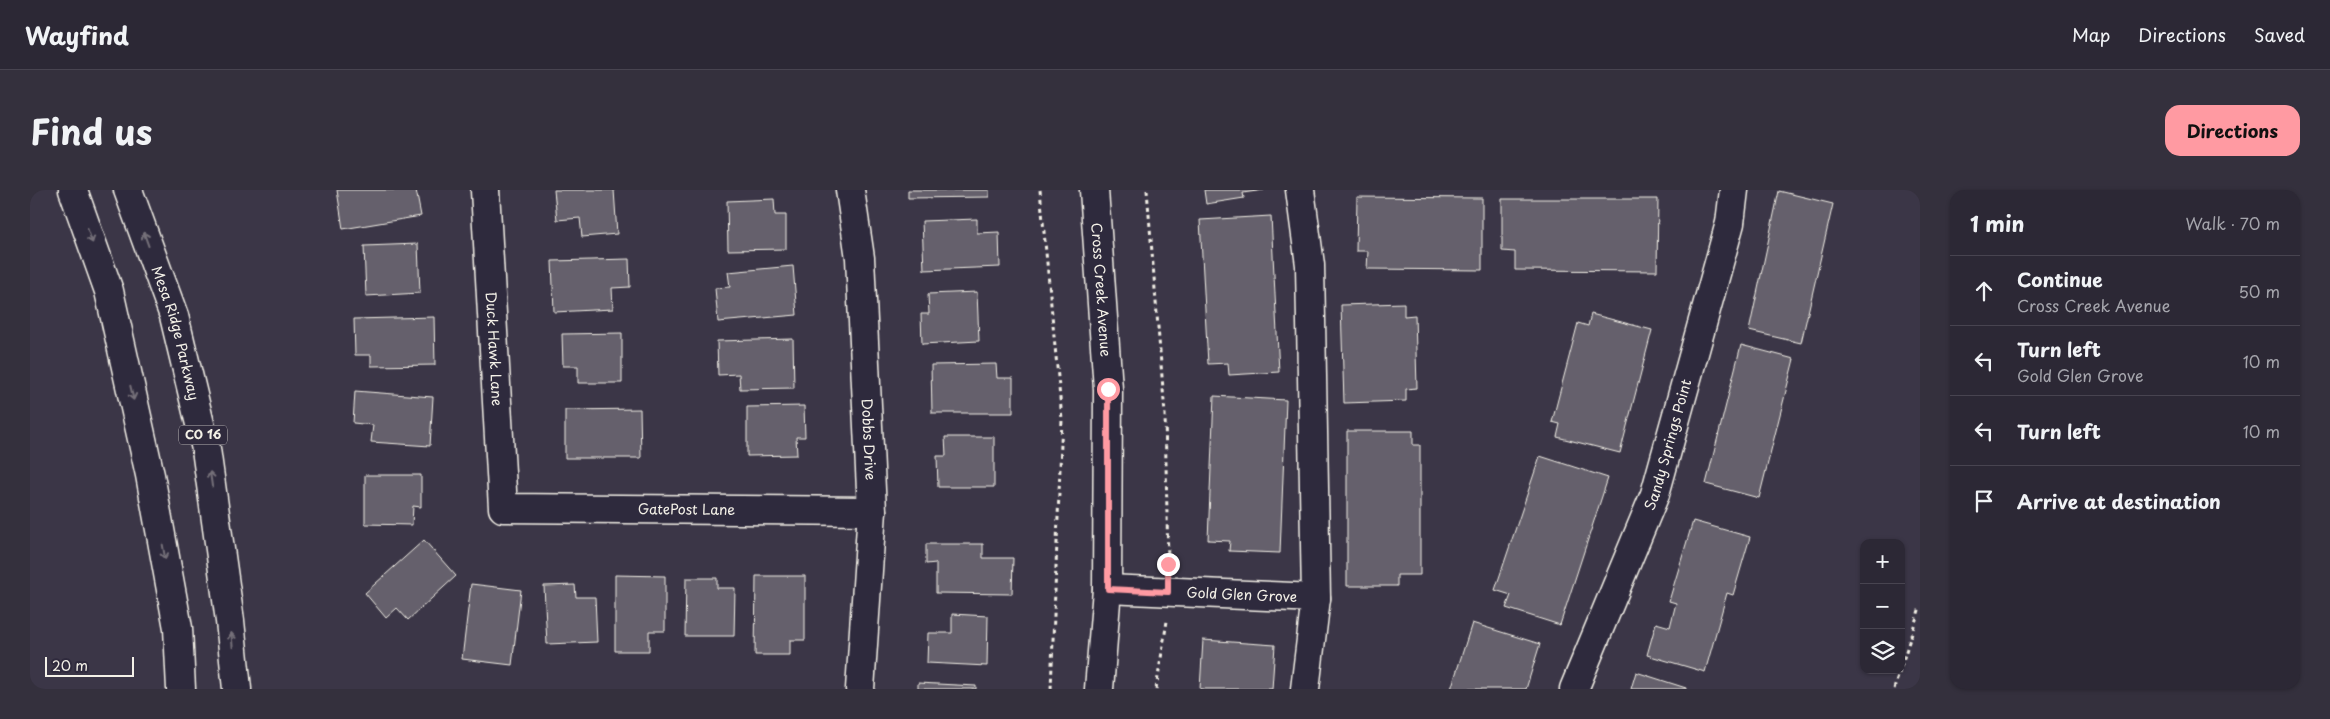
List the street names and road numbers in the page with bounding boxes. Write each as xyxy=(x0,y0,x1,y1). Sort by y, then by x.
street label: Cross Creek Avenue xyxy=(1086,222,1117,358)
street label: Mesa Ridge Parkway xyxy=(147,263,205,402)
street label: Duck Hawk Lane xyxy=(481,291,508,406)
street label: Sandy Springs Point xyxy=(1638,377,1696,513)
street label: Dobbs Drive xyxy=(857,397,882,481)
road number: CO 16 xyxy=(179,426,227,444)
street label: GatePost Lane xyxy=(638,498,735,520)
street label: Gold Glen Grove xyxy=(1186,581,1298,607)

